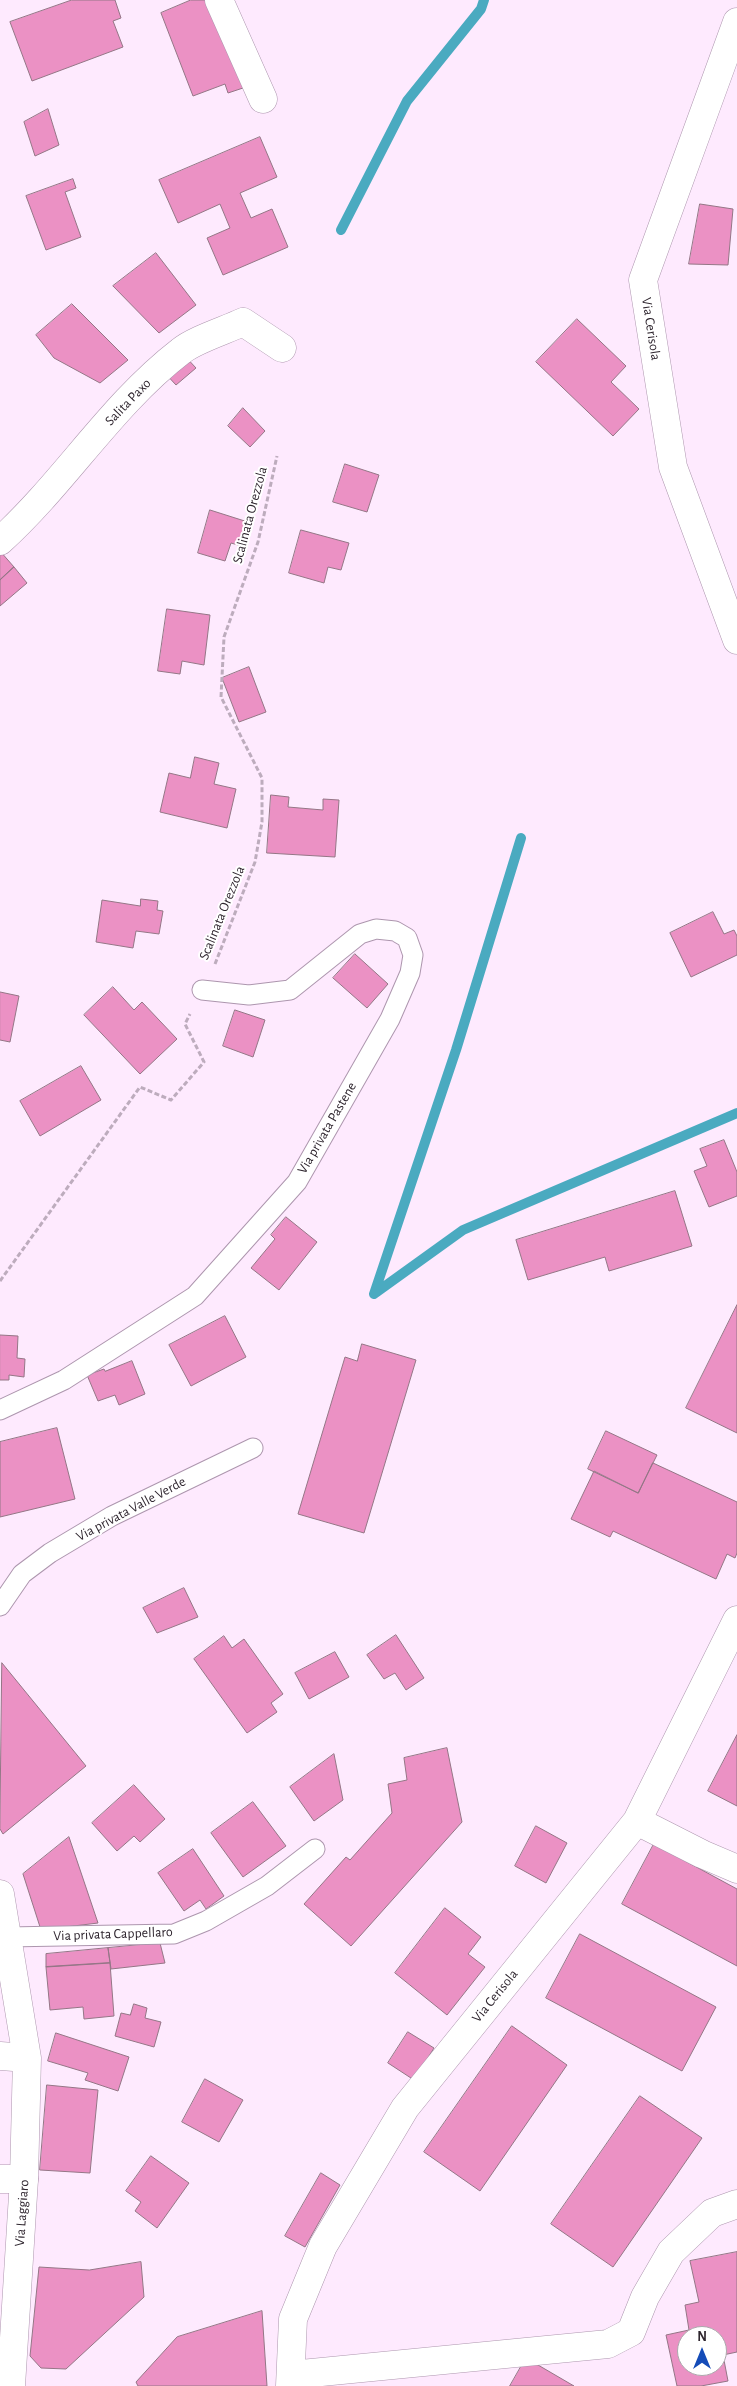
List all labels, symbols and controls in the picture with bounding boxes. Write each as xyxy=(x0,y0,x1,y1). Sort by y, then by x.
street label: Via Cerisola xyxy=(638,296,664,362)
street label: Salita Paxo xyxy=(101,375,155,429)
street label: Scalinata Orezzola xyxy=(229,465,271,565)
street label: Scalinata Orezzola xyxy=(196,864,248,962)
street label: Via privata Pastene xyxy=(294,1079,360,1177)
street label: Via privata Valle Verde xyxy=(73,1473,189,1545)
street label: Via privata Cappellaro xyxy=(53,1924,173,1944)
street label: Via Cerisola xyxy=(469,1966,521,2026)
street label: Via Laggiaro xyxy=(11,2179,33,2247)
north arrow xyxy=(677,2326,727,2376)
text: N xyxy=(697,2330,707,2344)

